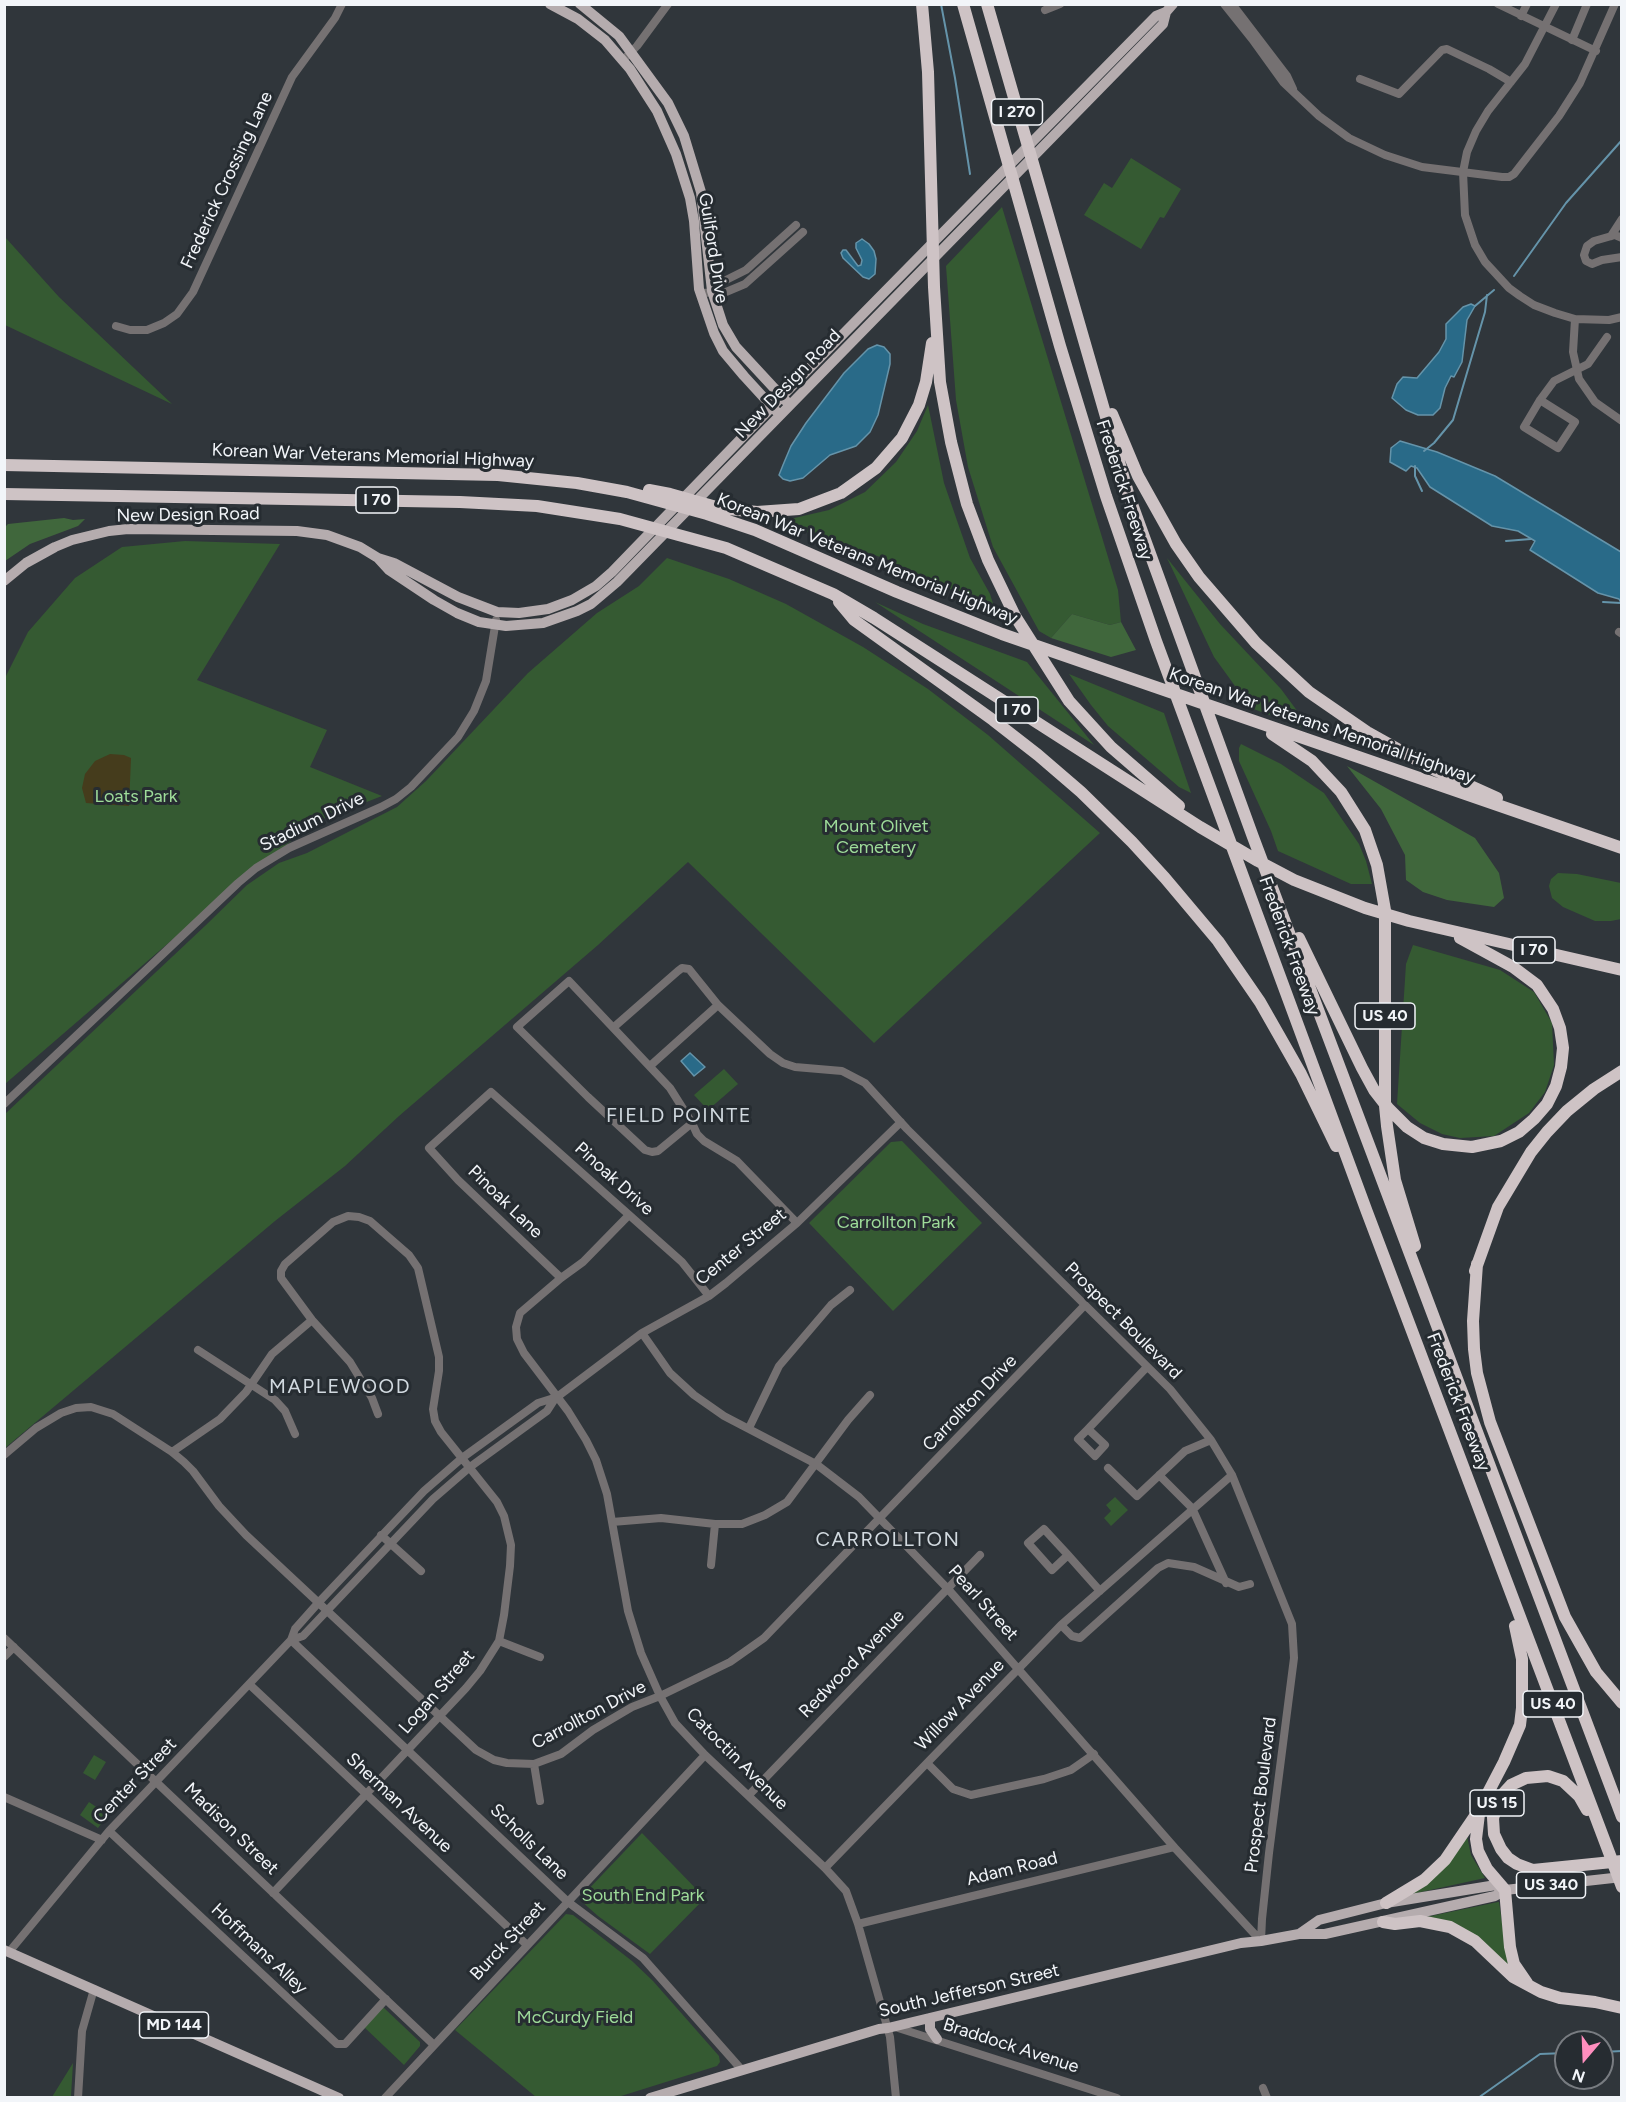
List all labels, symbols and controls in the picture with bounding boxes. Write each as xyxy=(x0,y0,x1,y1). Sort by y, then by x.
street label: Frederick Crossing Lane xyxy=(176,88,278,272)
road number: I 270 xyxy=(992,99,1042,125)
street label: Guilford Drive xyxy=(694,191,732,305)
street label: New Design Road xyxy=(730,325,846,443)
street label: Frederick Freeway xyxy=(1091,417,1157,563)
street label: Korean War Veterans Memorial Highway xyxy=(211,440,535,472)
road number: I 70 xyxy=(356,487,398,513)
street label: Korean War Veterans Memorial Highway xyxy=(713,489,1021,629)
street label: New Design Road xyxy=(116,503,260,527)
street label: Korean War Veterans Memorial Highway xyxy=(1166,663,1478,789)
road number: I 70 xyxy=(996,697,1038,723)
park label: Loats Park xyxy=(95,786,177,808)
street label: Stadium Drive xyxy=(256,787,368,857)
park label: Mount Olivet Cemetery xyxy=(824,816,928,858)
street label: Frederick Freeway xyxy=(1254,873,1324,1019)
road number: I 70 xyxy=(1513,937,1555,963)
road number: US 40 xyxy=(1355,1003,1415,1029)
district label: FIELD POINTE xyxy=(606,1104,752,1128)
street label: Pinoak Drive xyxy=(570,1138,658,1220)
street label: Pinoak Lane xyxy=(463,1161,547,1243)
street label: Center Street xyxy=(691,1204,791,1290)
park label: Carrollton Park xyxy=(837,1212,955,1234)
street label: Prospect Boulevard xyxy=(1060,1258,1186,1384)
street label: Frederick Freeway xyxy=(1422,1330,1494,1474)
street label: Carrollton Drive xyxy=(918,1350,1022,1456)
district label: MAPLEWOOD xyxy=(269,1375,411,1399)
district label: CARROLLTON xyxy=(816,1528,960,1552)
street label: Pearl Street xyxy=(943,1561,1023,1645)
street label: Redwood Avenue xyxy=(795,1605,909,1723)
street label: Logan Street xyxy=(395,1646,479,1738)
street label: Willow Avenue xyxy=(911,1655,1009,1755)
street label: Carrollton Drive xyxy=(528,1676,650,1754)
road number: US 40 xyxy=(1523,1691,1583,1717)
street label: Catoctin Avenue xyxy=(681,1703,793,1815)
street label: Prospect Boulevard xyxy=(1241,1716,1281,1874)
street label: Center Street xyxy=(89,1734,181,1828)
street label: Sherman Avenue xyxy=(342,1748,456,1858)
street label: Madison Street xyxy=(179,1779,283,1879)
road number: US 15 xyxy=(1470,1790,1524,1816)
street label: Scholls Lane xyxy=(485,1799,573,1885)
street label: Adam Road xyxy=(964,1847,1060,1891)
road number: US 340 xyxy=(1516,1872,1586,1898)
park label: South End Park xyxy=(582,1885,704,1907)
street label: Burck Street xyxy=(466,1897,550,1985)
street label: Hoffmans Alley xyxy=(206,1899,312,1999)
street label: South Jefferson Street xyxy=(877,1960,1061,2022)
park label: McCurdy Field xyxy=(517,2007,633,2029)
road number: MD 144 xyxy=(140,2012,208,2038)
street label: Braddock Avenue xyxy=(940,2014,1082,2078)
north arrow xyxy=(1554,2030,1614,2090)
text: N xyxy=(1570,2065,1588,2087)

